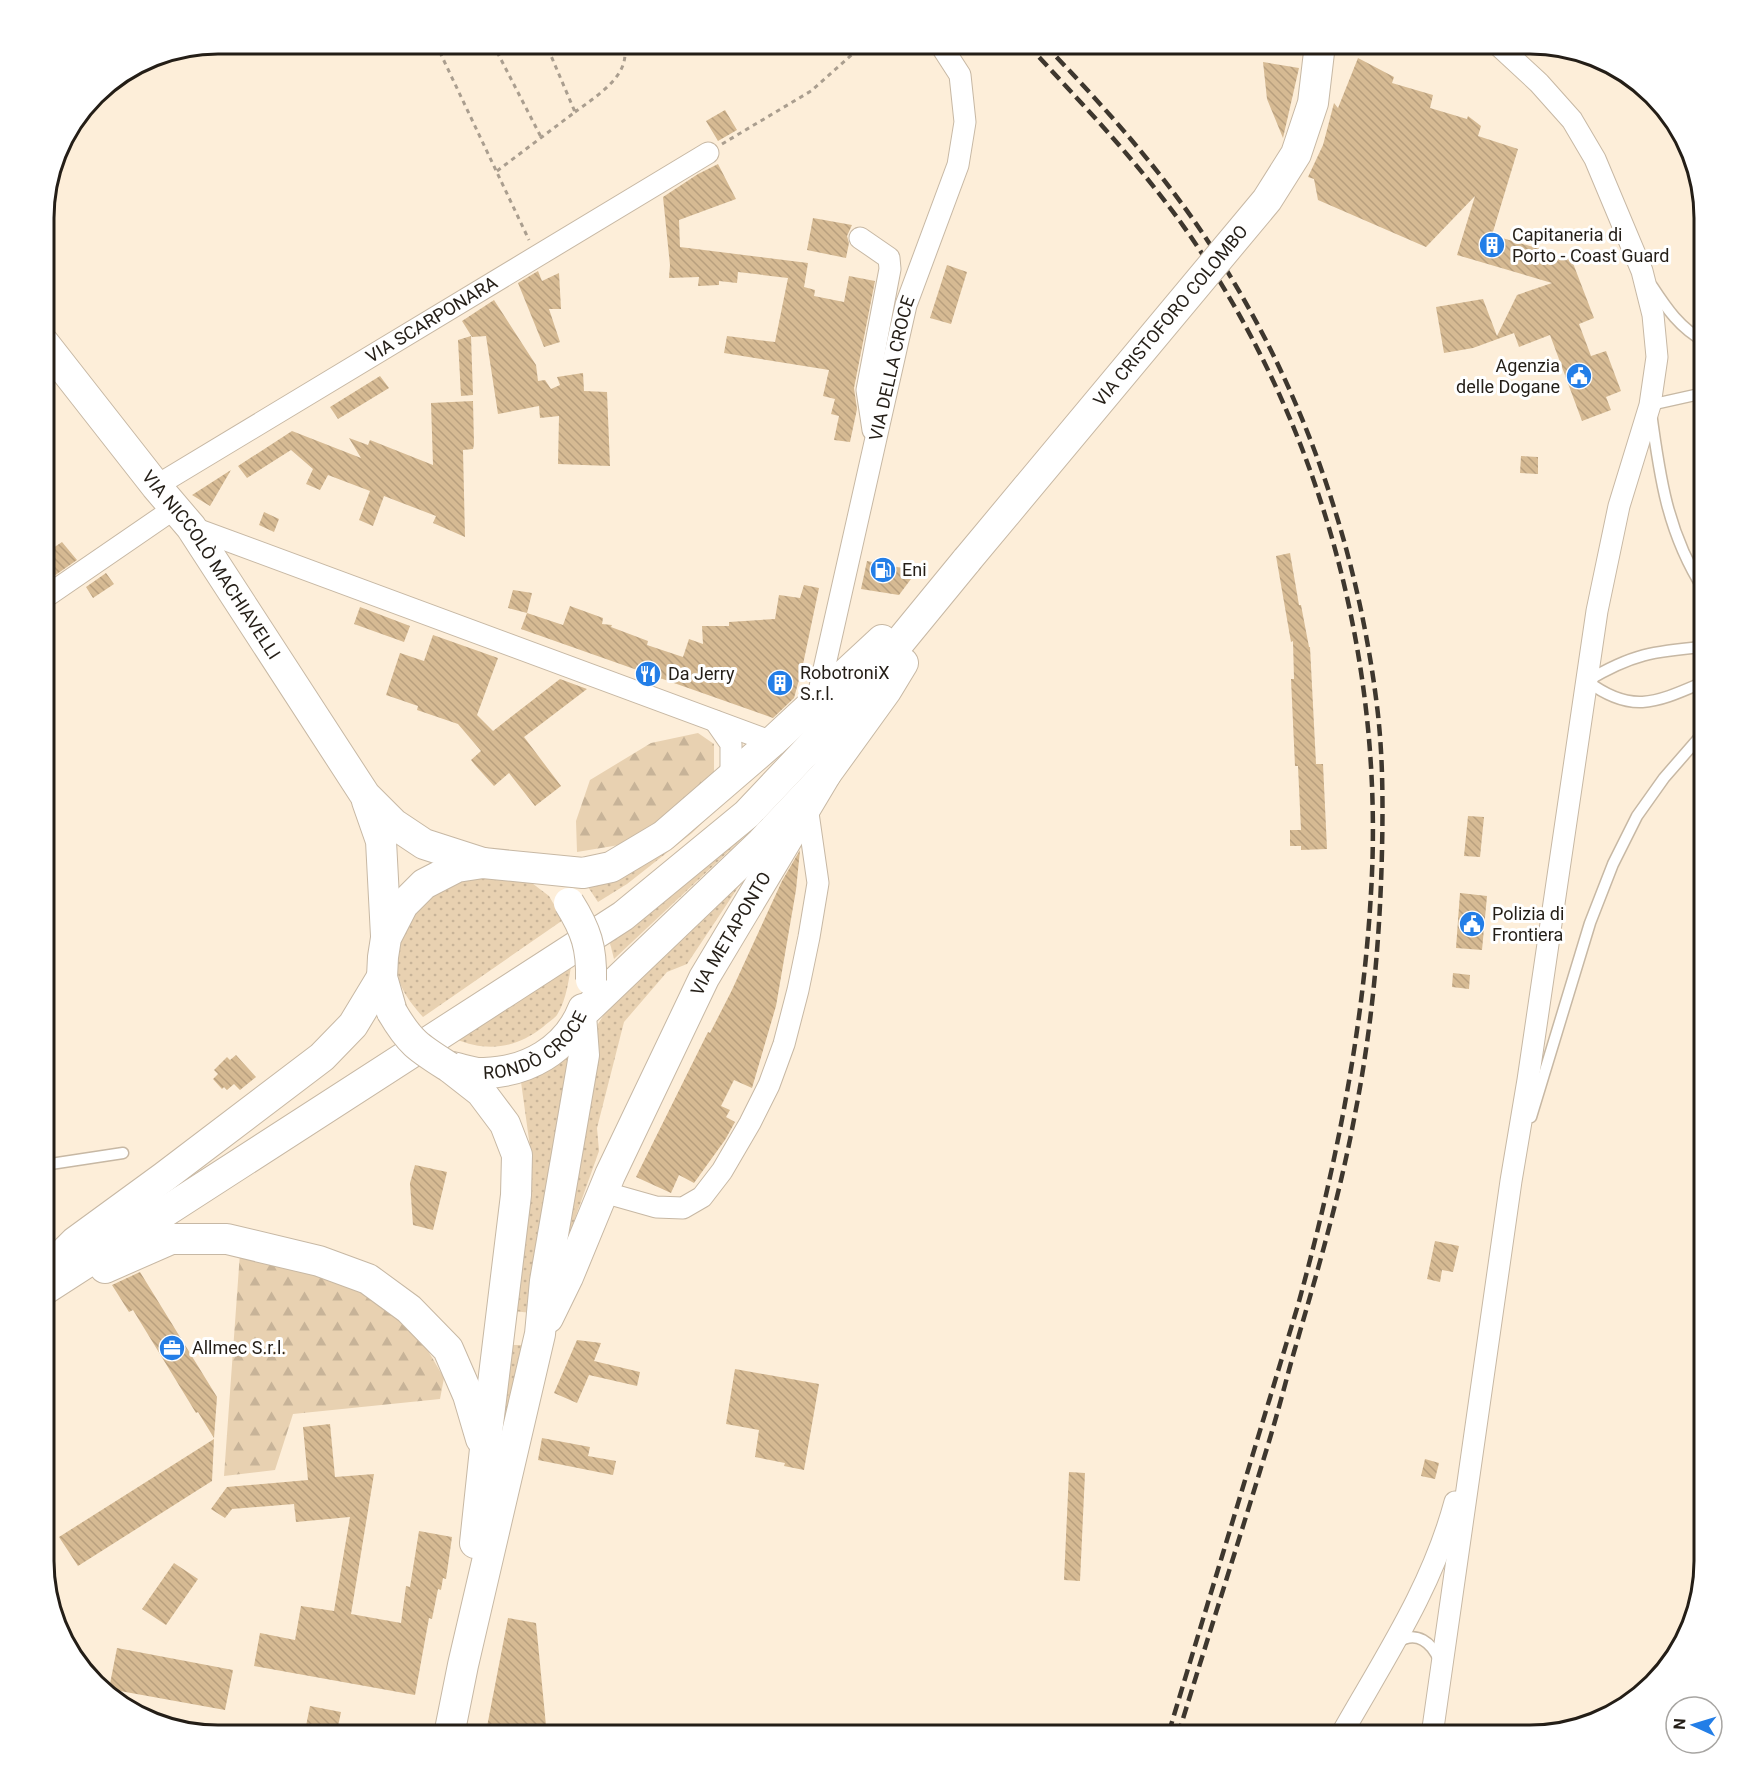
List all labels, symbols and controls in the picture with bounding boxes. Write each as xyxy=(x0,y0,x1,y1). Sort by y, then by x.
street label: VIA CRISTOFORO COLOMBO xyxy=(1089,221,1252,410)
place label: Capitaneria di Porto - Coast Guard xyxy=(1512,224,1669,266)
building icon: Capitaneria di Porto - Coast Guard xyxy=(1477,230,1507,260)
street label: VIA SCARPONARA xyxy=(362,272,501,367)
street label: VIA DELLA CROCE xyxy=(865,293,918,443)
place label: Agenzia delle Dogane xyxy=(1456,355,1560,397)
public building icon: Agenzia delle Dogane xyxy=(1564,361,1594,391)
street label: VIA NICCOLÒ MACHIAVELLI xyxy=(138,466,285,663)
fuel station icon: Eni xyxy=(868,555,898,585)
place label: Eni xyxy=(902,559,927,580)
restaurant icon: Da Jerry xyxy=(633,659,663,689)
place label: RobotroniX S.r.l. xyxy=(800,662,889,704)
place label: Da Jerry xyxy=(668,663,735,684)
building icon: RobotroniX S.r.l. xyxy=(765,668,795,698)
street label: VIA METAPONTO xyxy=(686,868,775,999)
place label: Polizia di Frontiera xyxy=(1492,903,1564,945)
public building icon: Polizia di Frontiera xyxy=(1457,909,1487,939)
street label: RONDÒ CROCE xyxy=(483,1008,591,1083)
office icon: Allmec S.r.l. xyxy=(157,1333,187,1363)
place label: Allmec S.r.l. xyxy=(192,1337,286,1358)
north arrow xyxy=(1664,1695,1724,1755)
text: N xyxy=(1670,1718,1689,1730)

